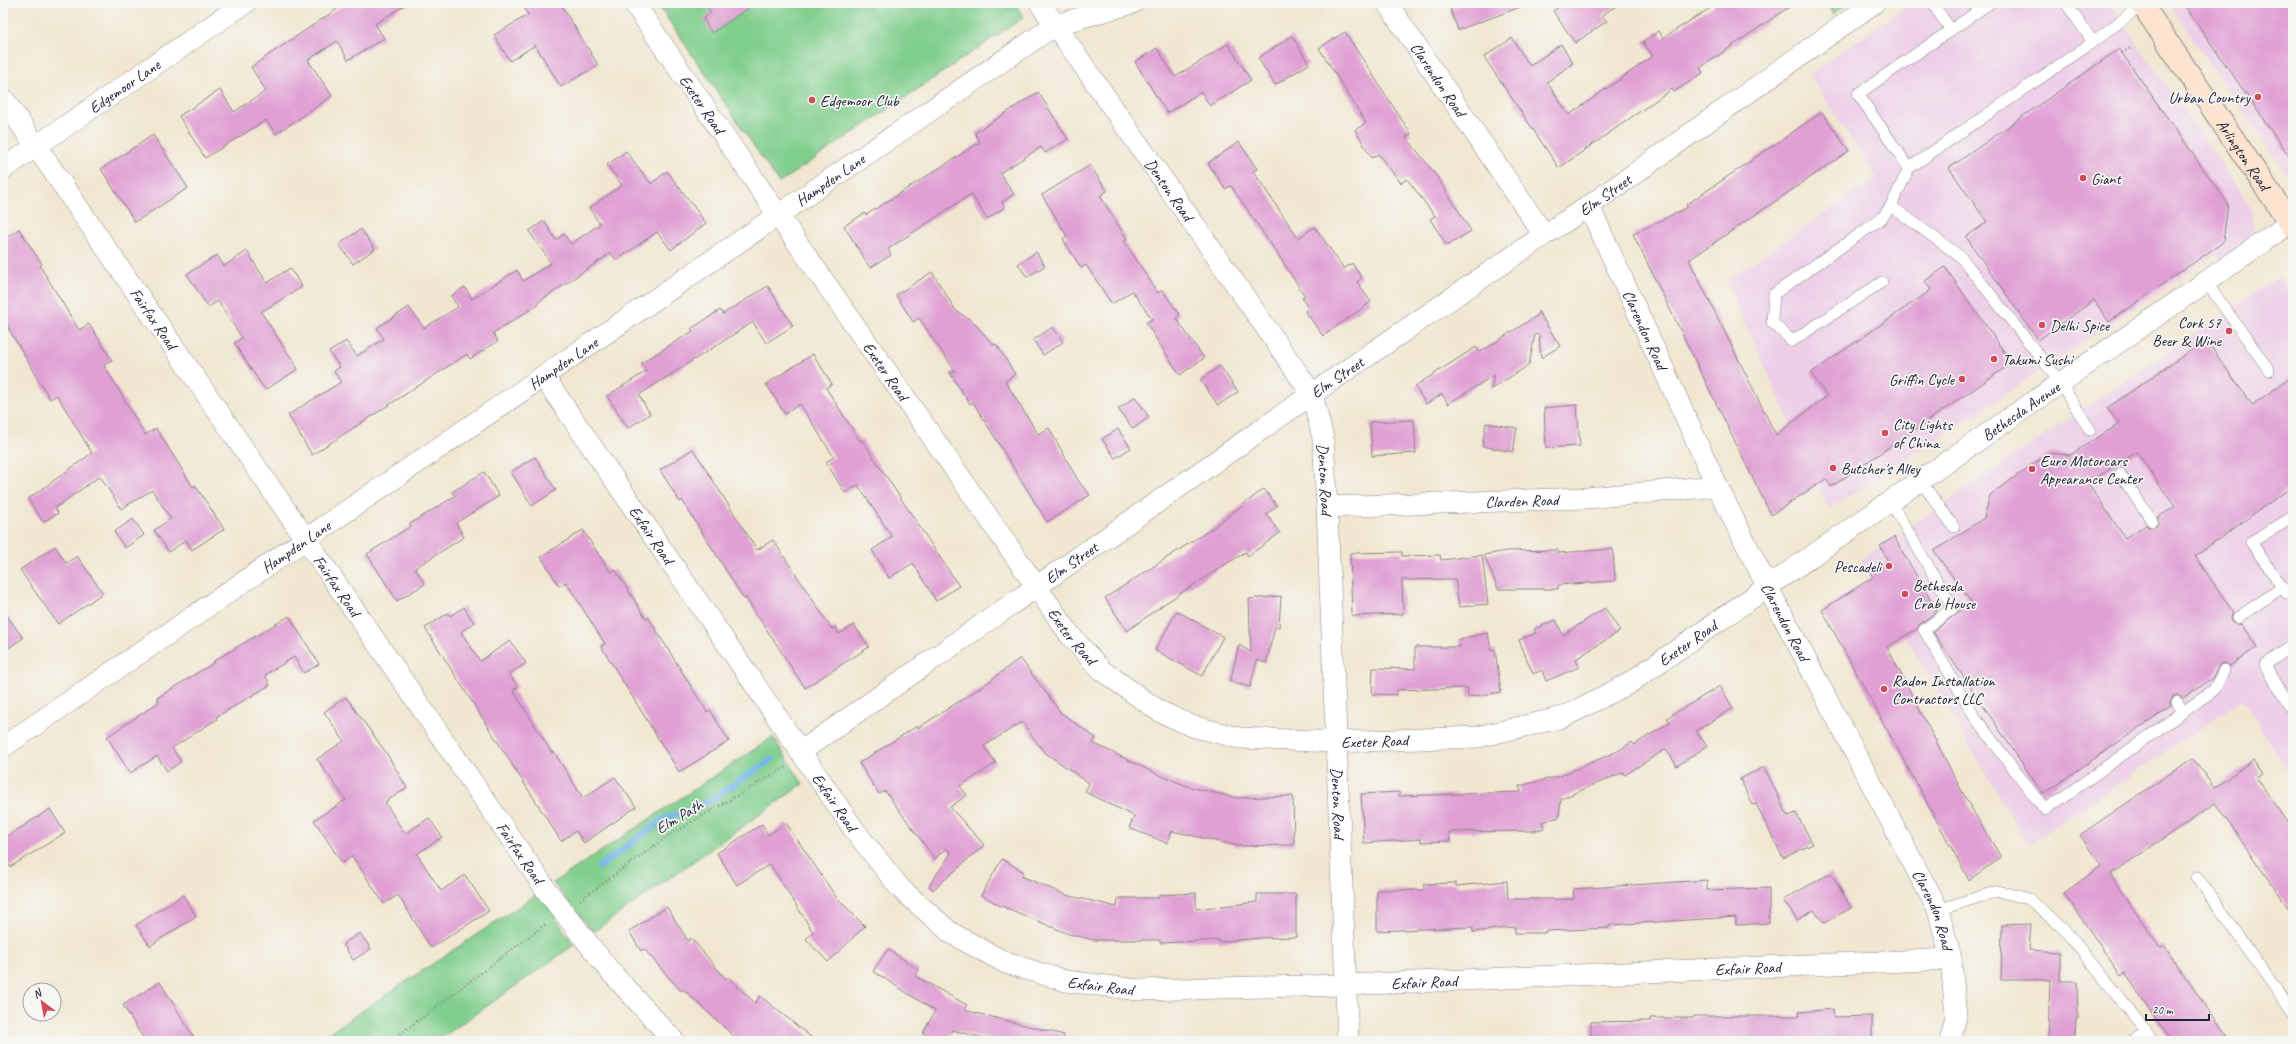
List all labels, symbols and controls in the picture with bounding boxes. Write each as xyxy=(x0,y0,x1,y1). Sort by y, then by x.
street label: Clarendon Road xyxy=(1406,39,1471,123)
street label: Edgemoor Lane xyxy=(85,54,166,118)
street label: Exeter Road xyxy=(675,71,730,140)
place label: Urban Country xyxy=(2169,88,2252,108)
place label: Edgemoor Club xyxy=(820,91,900,111)
marker: Urban Country xyxy=(2253,92,2263,102)
marker: Edgemoor Club xyxy=(807,95,817,105)
street label: Arlington Road xyxy=(2212,116,2276,197)
street label: Hampden Lane xyxy=(792,149,870,211)
street label: Denton Road xyxy=(1140,155,1199,227)
street label: Elm Street xyxy=(1576,169,1637,221)
place label: Giant xyxy=(2091,169,2123,189)
marker: Giant xyxy=(2078,173,2088,183)
street label: Fairfax Road xyxy=(125,284,183,355)
street label: Clarendon Road xyxy=(1618,287,1673,376)
place label: Cork 57 Beer & Wine xyxy=(2152,313,2223,351)
place label: Delhi Spice xyxy=(2050,316,2111,336)
marker: Delhi Spice xyxy=(2037,320,2047,330)
marker: Cork 57 Beer & Wine xyxy=(2224,326,2234,336)
street label: Hampden Lane xyxy=(525,332,603,394)
street label: Exeter Road xyxy=(858,338,914,407)
place label: Takumi Sushi xyxy=(2002,350,2075,370)
street label: Elm Street xyxy=(1307,352,1369,403)
marker: Takumi Sushi xyxy=(1989,354,1999,364)
place label: Griffin Cycle xyxy=(1889,370,1956,390)
marker: Griffin Cycle xyxy=(1957,374,1967,384)
street label: Bethesda Avenue xyxy=(1978,376,2065,446)
place label: City Lights of China xyxy=(1893,415,1953,453)
marker: City Lights of China xyxy=(1880,428,1890,438)
street label: Denton Road xyxy=(1312,443,1336,518)
place label: Euro Motorcars Appearance Center xyxy=(2040,451,2143,489)
place label: Butcher's Alley xyxy=(1841,459,1921,479)
marker: Butcher's Alley xyxy=(1828,463,1838,473)
marker: Euro Motorcars Appearance Center xyxy=(2027,464,2037,474)
street label: Clarden Road xyxy=(1485,490,1561,513)
street label: Exfair Road xyxy=(624,502,679,570)
street label: Hampden Lane xyxy=(258,515,336,578)
street label: Elm Street xyxy=(1042,537,1103,588)
street label: Fairfax Road xyxy=(308,551,366,623)
place label: Pescadeli xyxy=(1834,557,1883,577)
marker: Pescadeli xyxy=(1884,561,1894,571)
place label: Bethesda Crab House xyxy=(1913,576,1977,614)
street label: Clarendon Road xyxy=(1756,580,1815,667)
marker: Bethesda Crab House xyxy=(1900,589,1910,599)
street label: Exeter Road xyxy=(1043,604,1102,671)
street label: Exeter Road xyxy=(1655,615,1723,671)
place label: Radon Installation Contractors LLC xyxy=(1892,671,1996,709)
marker: Radon Installation Contractors LLC xyxy=(1879,684,1889,694)
street label: Exeter Road xyxy=(1341,730,1411,753)
street label: Denton Road xyxy=(1326,767,1349,842)
street label: Exfair Road xyxy=(807,770,863,837)
street label: Elm Path xyxy=(652,794,708,839)
street label: Fairfax Road xyxy=(492,819,549,890)
street label: Clarendon Road xyxy=(1907,866,1958,955)
street label: Exfair Road xyxy=(1715,957,1784,980)
street label: Exfair Road xyxy=(1391,971,1460,994)
street label: Exfair Road xyxy=(1066,972,1137,1001)
north arrow xyxy=(22,982,62,1022)
text: N xyxy=(30,985,45,1001)
scale bar xyxy=(2146,996,2209,1022)
text: 20 m xyxy=(2152,1002,2174,1018)

